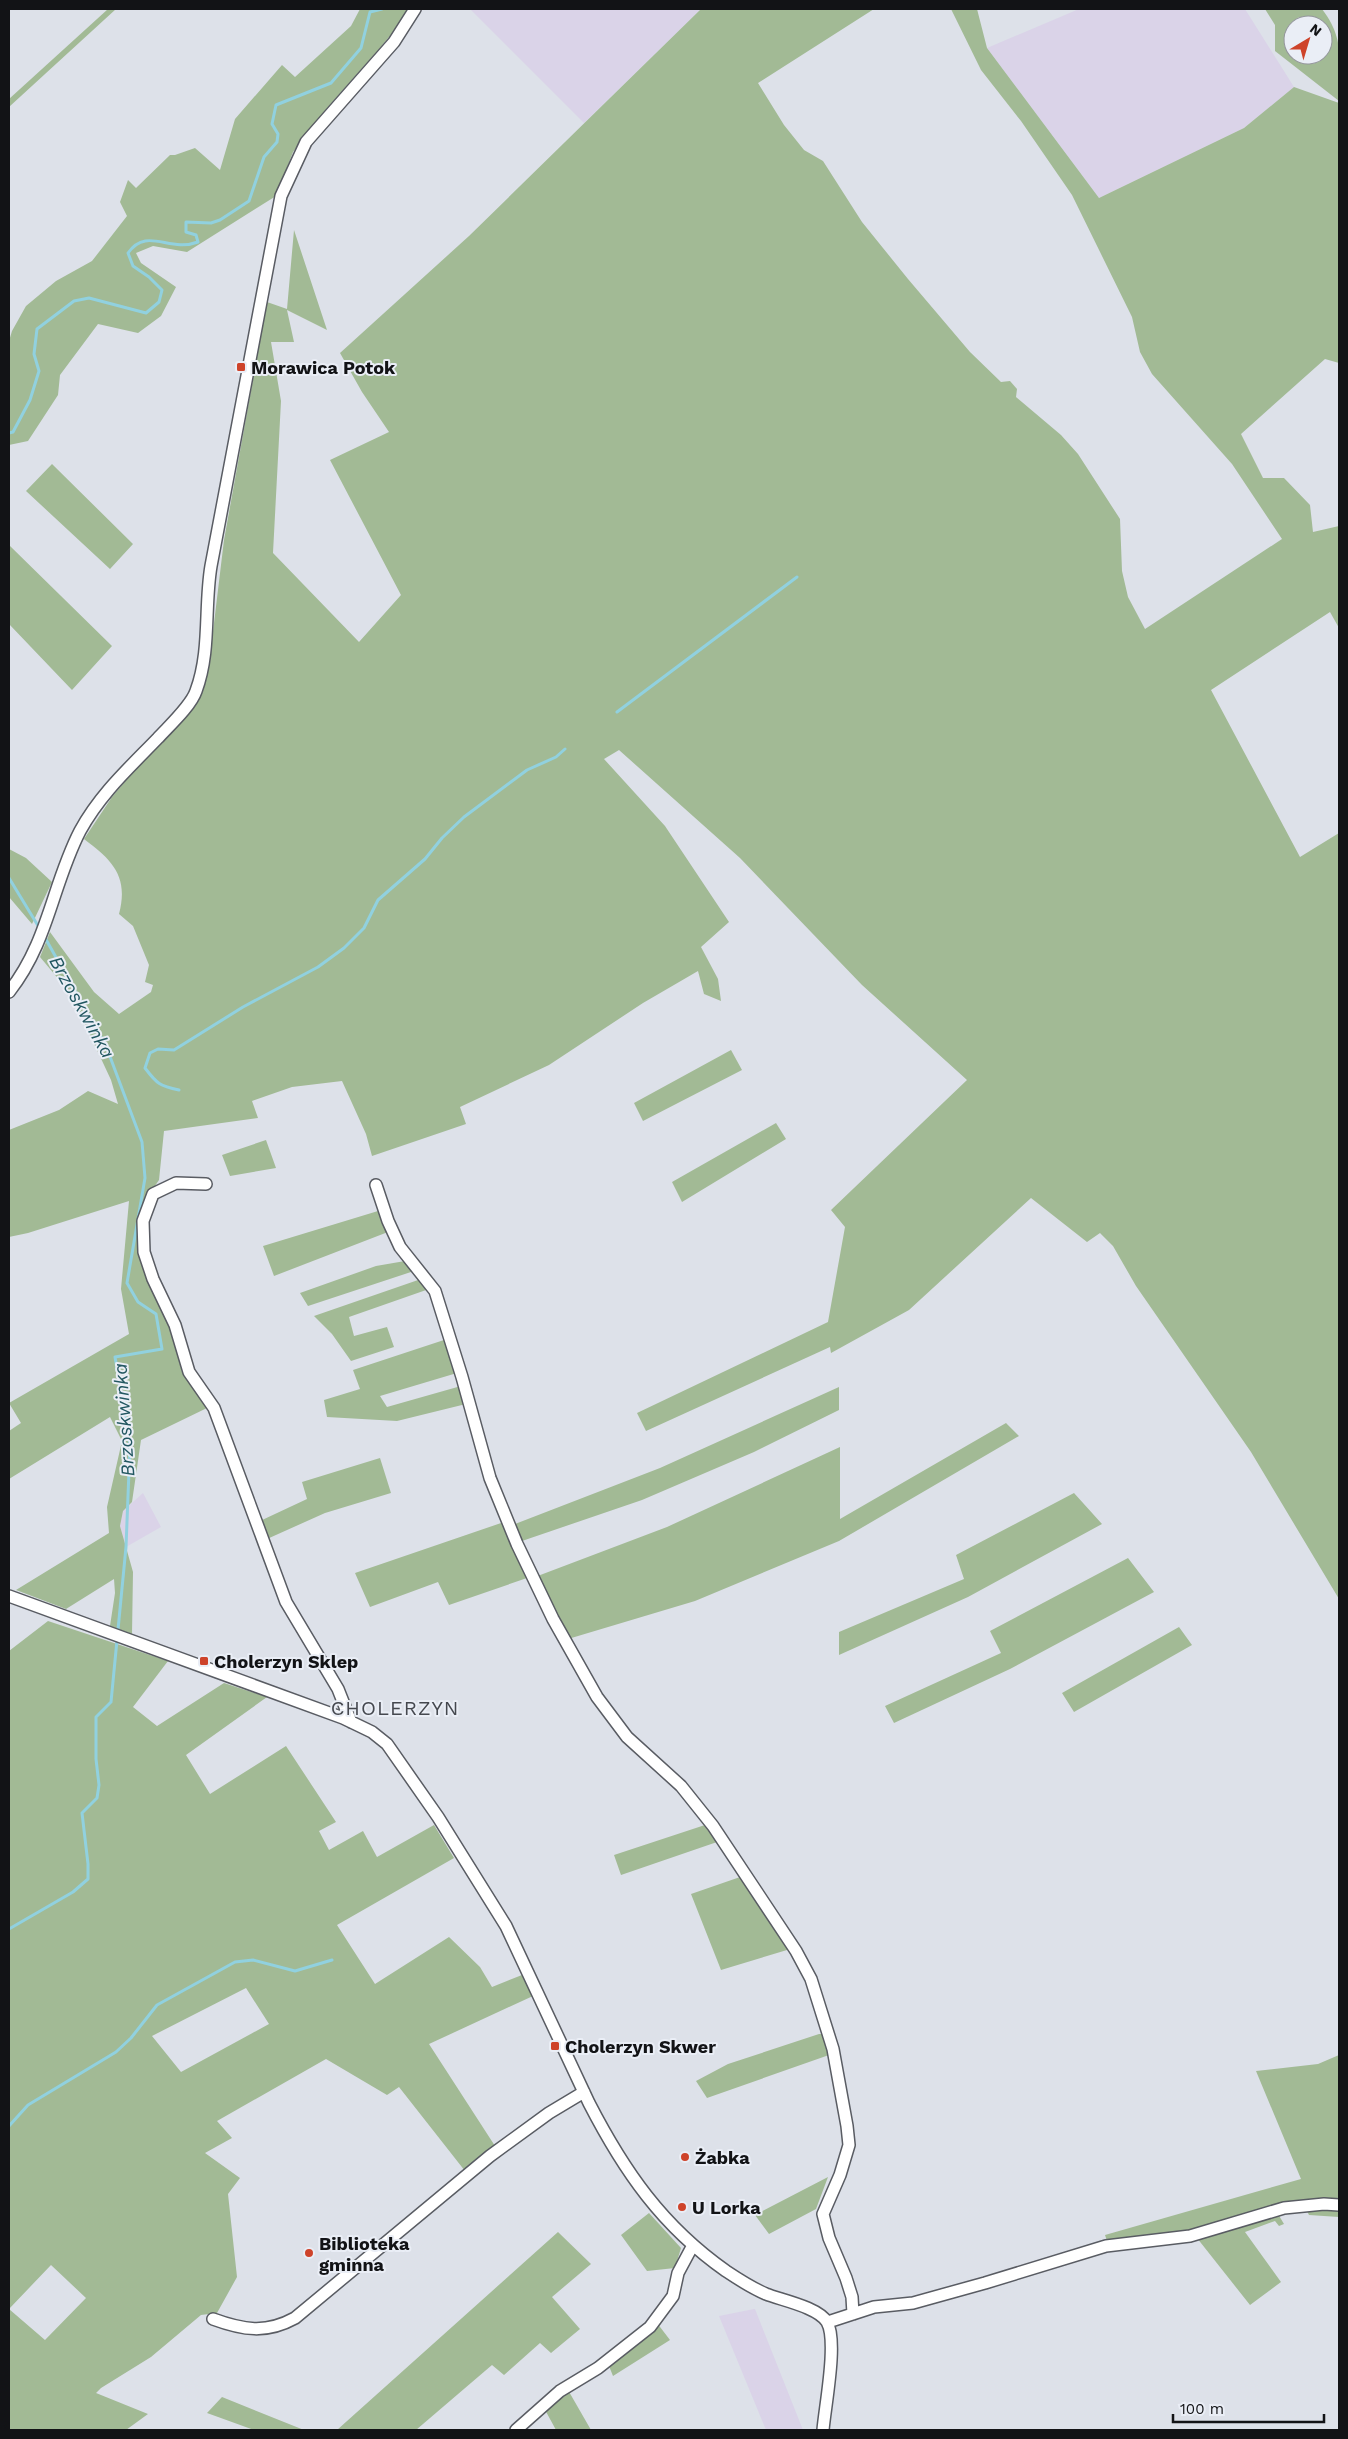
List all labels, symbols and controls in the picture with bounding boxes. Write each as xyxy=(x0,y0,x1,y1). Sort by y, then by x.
north arrow xyxy=(1283,15,1333,65)
text: N xyxy=(1307,20,1325,39)
place label: Morawica Potok xyxy=(251,357,396,378)
marker: Morawica Potok xyxy=(235,361,247,373)
water label: Brzoskwinka xyxy=(44,952,120,1062)
water label: Brzoskwinka xyxy=(109,1362,139,1477)
place label: Cholerzyn Sklep xyxy=(214,1651,358,1672)
marker: Cholerzyn Sklep xyxy=(198,1655,210,1667)
district label: CHOLERZYN xyxy=(331,1696,459,1720)
place label: Cholerzyn Skwer xyxy=(565,2036,716,2057)
marker: Cholerzyn Skwer xyxy=(549,2040,561,2052)
place label: Żabka xyxy=(695,2147,750,2168)
marker: Żabka xyxy=(679,2151,691,2163)
place label: U Lorka xyxy=(692,2197,761,2218)
marker: U Lorka xyxy=(676,2201,688,2213)
place label: Biblioteka gminna xyxy=(319,2233,410,2275)
marker: Biblioteka gminna xyxy=(303,2247,315,2259)
scale bar xyxy=(1173,2392,1324,2424)
text: 100 m xyxy=(1180,2400,1224,2418)

